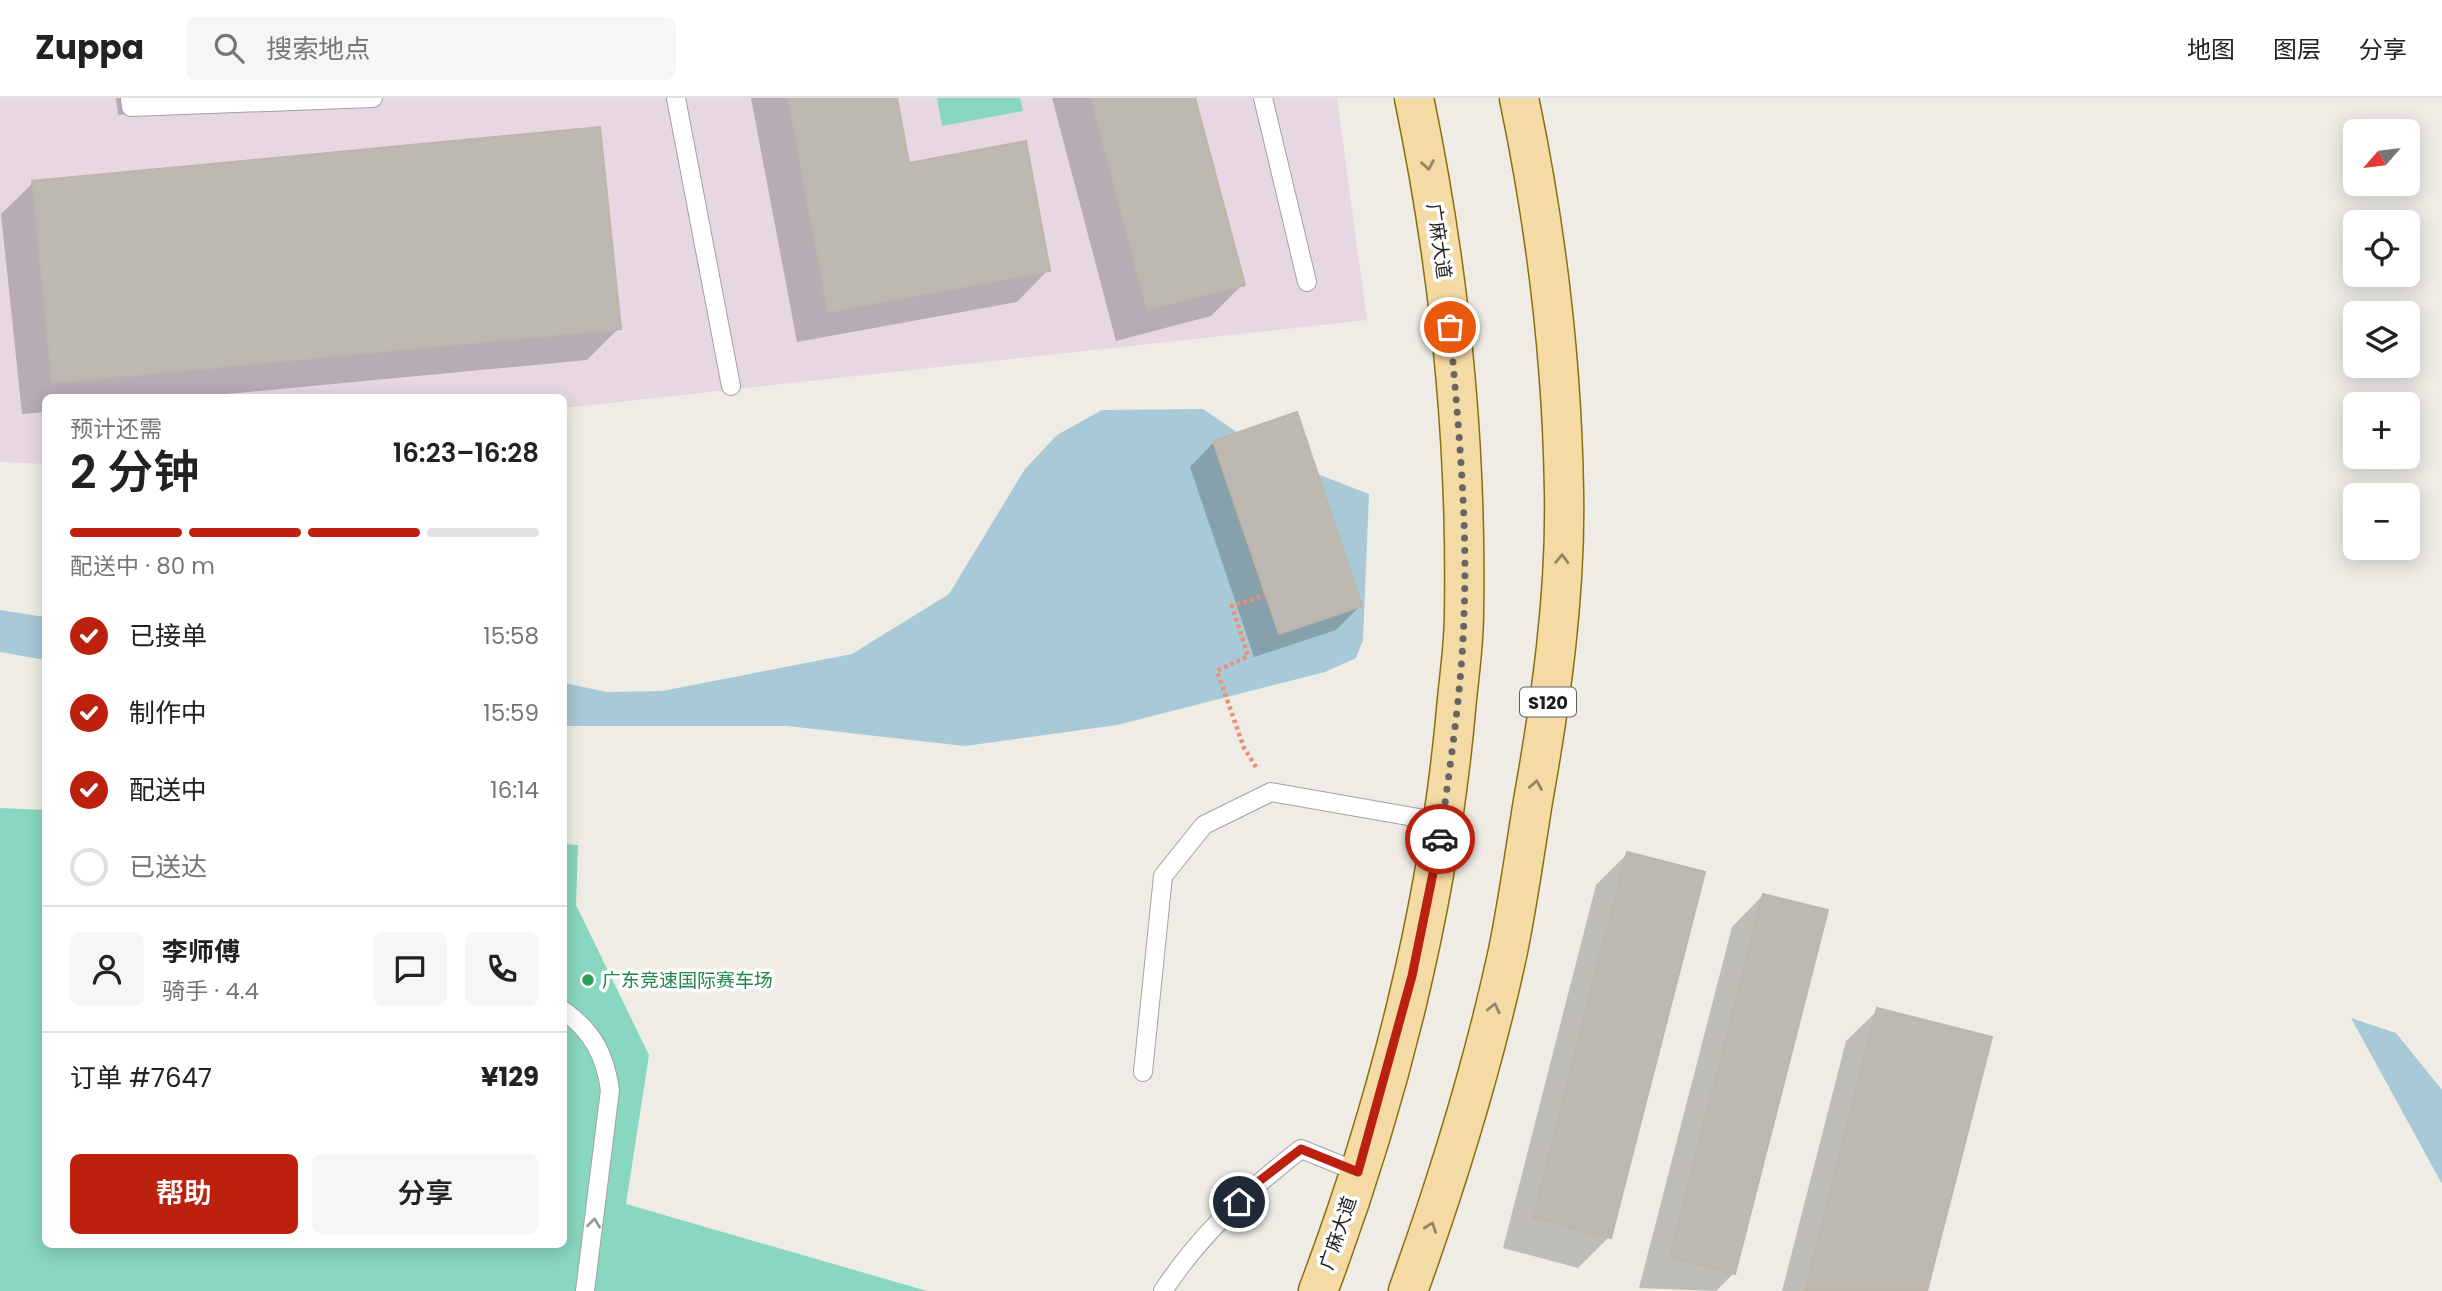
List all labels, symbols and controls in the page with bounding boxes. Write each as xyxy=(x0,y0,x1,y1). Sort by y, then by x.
search box xyxy=(186,17,676,80)
text: Zuppa xyxy=(35,24,144,71)
icon: search xyxy=(210,29,248,67)
text: 搜索地点 xyxy=(266,31,370,67)
text: 地图 xyxy=(2187,33,2235,66)
text: 图层 xyxy=(2273,33,2321,66)
text: 分享 xyxy=(2359,33,2407,66)
north arrow xyxy=(2343,119,2420,196)
map controls xyxy=(2343,119,2420,560)
one-way arrow xyxy=(1419,159,1434,171)
street label: 广麻大道 xyxy=(1420,201,1458,281)
button: locate xyxy=(2343,210,2420,287)
pin xyxy=(1420,297,1480,357)
button: layers xyxy=(2343,301,2420,378)
icon: bag xyxy=(1431,308,1469,346)
button: + xyxy=(2343,392,2420,469)
text: 预计还需 xyxy=(70,413,162,445)
text: 16:23–16:28 xyxy=(393,435,539,471)
text: 2 分钟 xyxy=(70,440,199,504)
button: − xyxy=(2343,483,2420,560)
text: 配送中 · 80 m xyxy=(70,550,215,582)
one-way arrow xyxy=(1554,553,1569,564)
icon: check xyxy=(70,617,108,655)
text: 已接单 xyxy=(129,618,207,654)
text: 15:58 xyxy=(483,620,539,652)
road number: S120 xyxy=(1520,688,1576,716)
icon: check xyxy=(70,694,108,732)
text: 制作中 xyxy=(129,695,207,731)
text: 15:59 xyxy=(483,697,539,729)
icon: check xyxy=(70,771,108,809)
text: 配送中 xyxy=(129,772,207,808)
text: 16:14 xyxy=(490,774,539,806)
one-way arrow xyxy=(1528,779,1543,791)
courier xyxy=(1405,804,1475,874)
icon: car xyxy=(1421,820,1459,858)
text: 已送达 xyxy=(129,849,207,885)
button: person xyxy=(70,932,144,1006)
button: chat xyxy=(373,932,447,1006)
button: phone xyxy=(465,932,539,1006)
text: 李师傅 xyxy=(162,934,240,970)
place label: 广东竞速国际赛车场 xyxy=(602,967,773,994)
marker: 广东竞速国际赛车场 xyxy=(580,972,596,988)
text: 骑手 · 4.4 xyxy=(162,975,259,1007)
one-way arrow xyxy=(1486,1002,1500,1014)
text: ¥129 xyxy=(481,1059,539,1095)
text: 订单 #7647 xyxy=(70,1060,212,1096)
button: 帮助 xyxy=(70,1154,298,1234)
button: 分享 xyxy=(312,1154,539,1234)
pin xyxy=(1209,1172,1269,1232)
icon: home xyxy=(1220,1183,1258,1221)
street label: 广麻大道 xyxy=(1313,1193,1363,1273)
one-way arrow xyxy=(586,1217,601,1229)
one-way arrow xyxy=(1423,1221,1437,1233)

